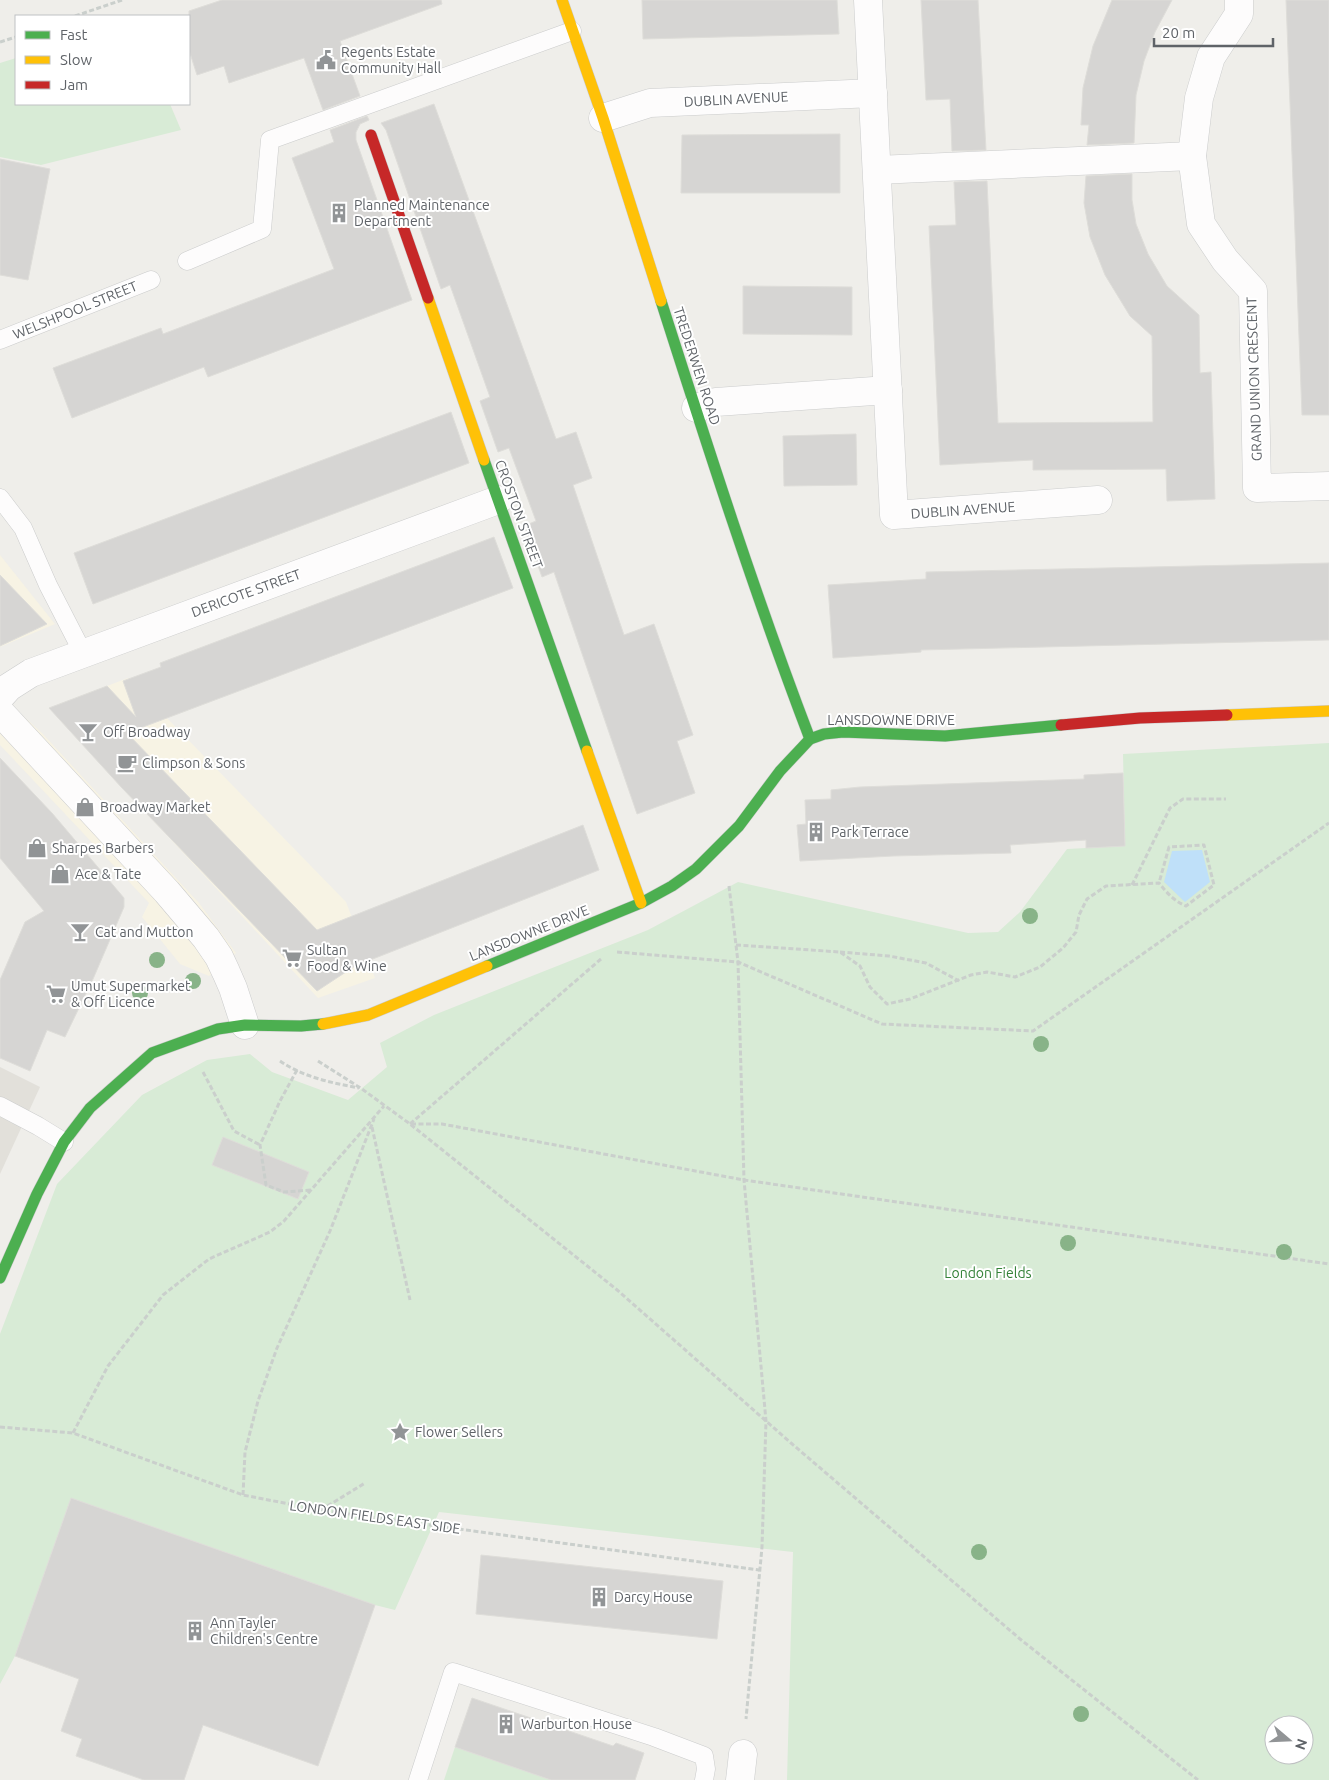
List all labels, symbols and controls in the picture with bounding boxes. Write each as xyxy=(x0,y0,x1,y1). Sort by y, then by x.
legend xyxy=(15,15,190,105)
scale bar xyxy=(1154,15,1273,47)
text: 20 m xyxy=(1162,24,1195,41)
text: Fast xyxy=(60,26,88,43)
place label: Regents Estate Community Hall xyxy=(341,44,441,76)
public building icon: Regents Estate Community Hall xyxy=(315,49,337,71)
text: Slow xyxy=(60,51,93,68)
text: Jam xyxy=(60,76,88,93)
street label: DUBLIN AVENUE xyxy=(683,88,789,110)
place label: Planned Maintenance Department xyxy=(354,197,490,229)
building icon: Planned Maintenance Department xyxy=(328,202,350,224)
street label: WELSHPOOL STREET xyxy=(10,278,140,342)
street label: GRAND UNION CRESCENT xyxy=(1243,296,1265,461)
street label: TREDERWEN ROAD xyxy=(670,305,724,427)
street label: CROSTON STREET xyxy=(492,458,546,571)
street label: DUBLIN AVENUE xyxy=(910,498,1016,522)
street label: DERICOTE STREET xyxy=(189,566,303,620)
street label: LANSDOWNE DRIVE xyxy=(827,712,955,728)
bar icon: Off Broadway xyxy=(77,721,99,743)
place label: Off Broadway xyxy=(103,724,191,740)
cafe icon: Climpson & Sons xyxy=(116,752,138,774)
place label: Climpson & Sons xyxy=(142,755,245,771)
shop icon: Broadway Market xyxy=(74,796,96,818)
place label: Broadway Market xyxy=(100,799,211,815)
building icon: Park Terrace xyxy=(805,821,827,843)
place label: Park Terrace xyxy=(831,824,909,840)
shop icon: Sharpes Barbers xyxy=(26,837,48,859)
place label: Sharpes Barbers xyxy=(52,840,154,856)
shop icon: Ace & Tate xyxy=(49,863,71,885)
place label: Ace & Tate xyxy=(75,866,142,882)
street label: LANSDOWNE DRIVE xyxy=(467,902,591,964)
bar icon: Cat and Mutton xyxy=(69,921,91,943)
place label: Cat and Mutton xyxy=(95,924,193,940)
place label: Sultan Food & Wine xyxy=(307,942,387,974)
supermarket icon: Sultan Food & Wine xyxy=(281,947,303,969)
place label: Umut Supermarket & Off Licence xyxy=(71,978,191,1010)
supermarket icon: Umut Supermarket & Off Licence xyxy=(45,983,67,1005)
park label: London Fields xyxy=(944,1265,1032,1281)
place icon: Flower Sellers xyxy=(389,1421,411,1443)
place label: Flower Sellers xyxy=(415,1424,503,1440)
street label: LONDON FIELDS EAST SIDE xyxy=(289,1497,462,1537)
building icon: Darcy House xyxy=(588,1586,610,1608)
place label: Darcy House xyxy=(614,1589,693,1605)
place label: Ann Tayler Children's Centre xyxy=(210,1615,318,1647)
building icon: Ann Tayler Children's Centre xyxy=(184,1620,206,1642)
building icon: Warburton House xyxy=(495,1713,517,1735)
north arrow xyxy=(1264,1715,1314,1765)
place label: Warburton House xyxy=(521,1716,632,1732)
text: N xyxy=(1292,1737,1311,1752)

